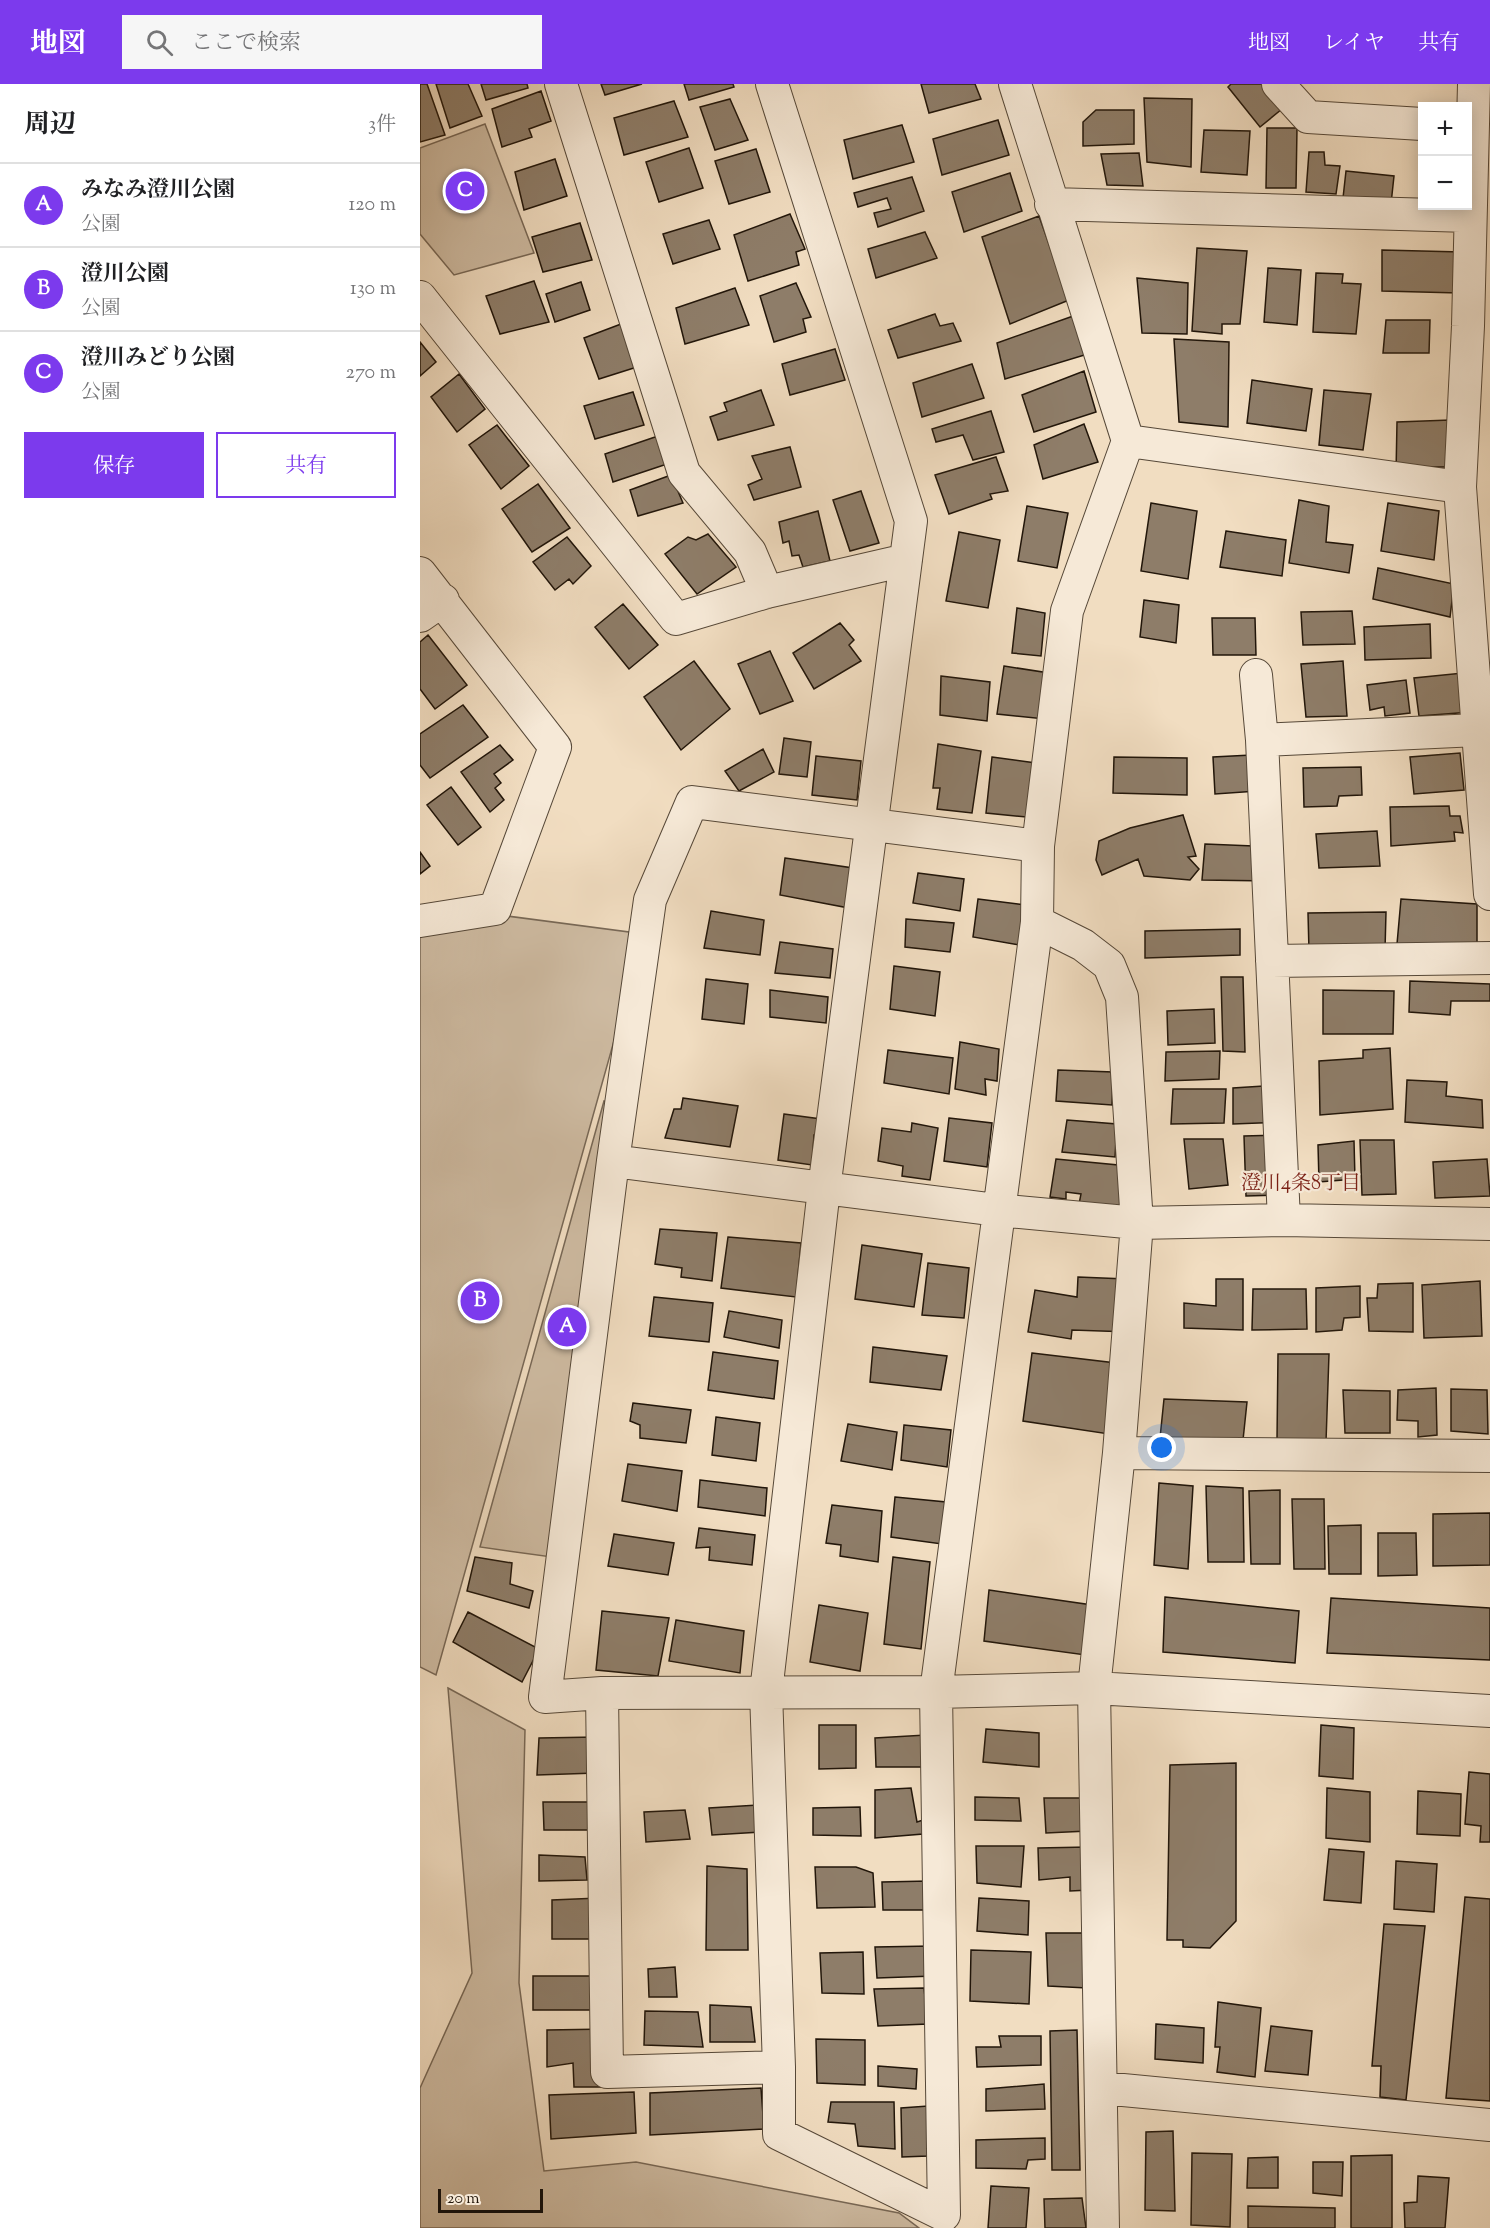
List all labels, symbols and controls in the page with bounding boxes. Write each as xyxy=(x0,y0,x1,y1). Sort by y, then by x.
search box xyxy=(122,15,542,69)
text: 地図 xyxy=(30,25,86,65)
icon: search xyxy=(143,26,176,59)
text: ここで検索 xyxy=(191,28,301,60)
text: 地図 xyxy=(1248,29,1290,59)
text: レイヤ xyxy=(1323,29,1385,59)
text: 共有 xyxy=(1418,29,1460,59)
map controls xyxy=(1418,102,1472,210)
button: + xyxy=(1418,102,1472,156)
text: 周辺 xyxy=(24,107,76,144)
text: 3件 xyxy=(368,111,396,140)
button: − xyxy=(1418,156,1472,210)
pin: C xyxy=(446,168,484,214)
text: みなみ澄川公園 xyxy=(81,175,235,207)
text: A xyxy=(35,191,52,220)
text: 120 m xyxy=(348,191,396,220)
text: 公園 xyxy=(81,211,121,240)
text: 澄川公園 xyxy=(81,259,169,291)
text: B xyxy=(37,275,50,304)
text: 130 m xyxy=(350,275,396,304)
text: 公園 xyxy=(81,295,121,324)
text: 澄川みどり公園 xyxy=(81,343,235,375)
text: C xyxy=(35,359,52,388)
text: 270 m xyxy=(346,359,396,388)
text: 公園 xyxy=(81,379,121,408)
button: 保存 xyxy=(24,432,204,498)
button: 共有 xyxy=(216,432,396,498)
district label: 澄川4条8丁目 xyxy=(1241,1170,1361,1199)
pin: B xyxy=(460,1278,500,1324)
pin: A xyxy=(548,1304,586,1350)
your location xyxy=(1147,1433,1176,1462)
scale bar xyxy=(438,2186,543,2214)
text: 20 m xyxy=(447,2188,480,2211)

